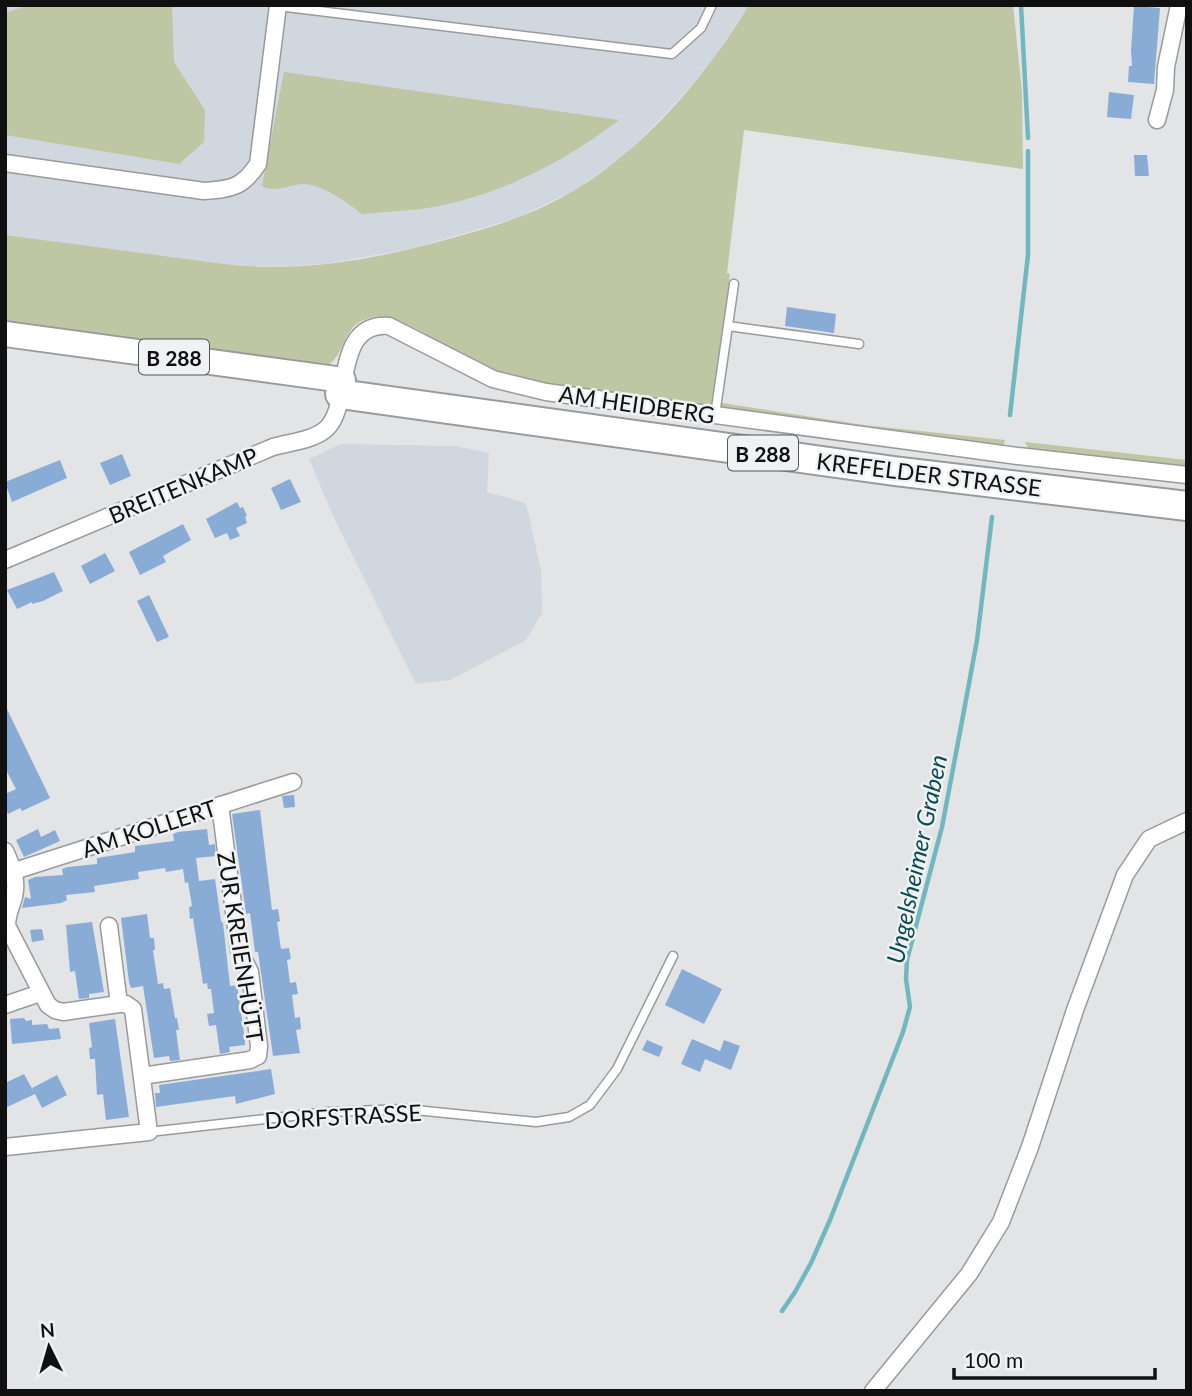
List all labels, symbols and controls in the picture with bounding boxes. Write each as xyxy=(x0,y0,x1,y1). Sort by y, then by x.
road number: B 288 xyxy=(139,340,209,374)
street label: AM HEIDBERG xyxy=(557,379,717,429)
road number: B 288 xyxy=(728,435,798,470)
street label: BREITENKAMP xyxy=(104,441,262,529)
street label: KREFELDER STRASSE xyxy=(815,446,1043,502)
water label: Ungelsheimer Graben xyxy=(880,752,952,966)
street label: AM KOLLERT xyxy=(78,793,220,863)
street label: ZUR KREIENHÜTT xyxy=(212,850,270,1045)
street label: DORFSTRASSE xyxy=(264,1098,422,1134)
north arrow xyxy=(14,1312,84,1382)
text: N xyxy=(39,1317,56,1342)
scale bar xyxy=(954,1336,1155,1380)
text: 100 m xyxy=(964,1347,1023,1372)

